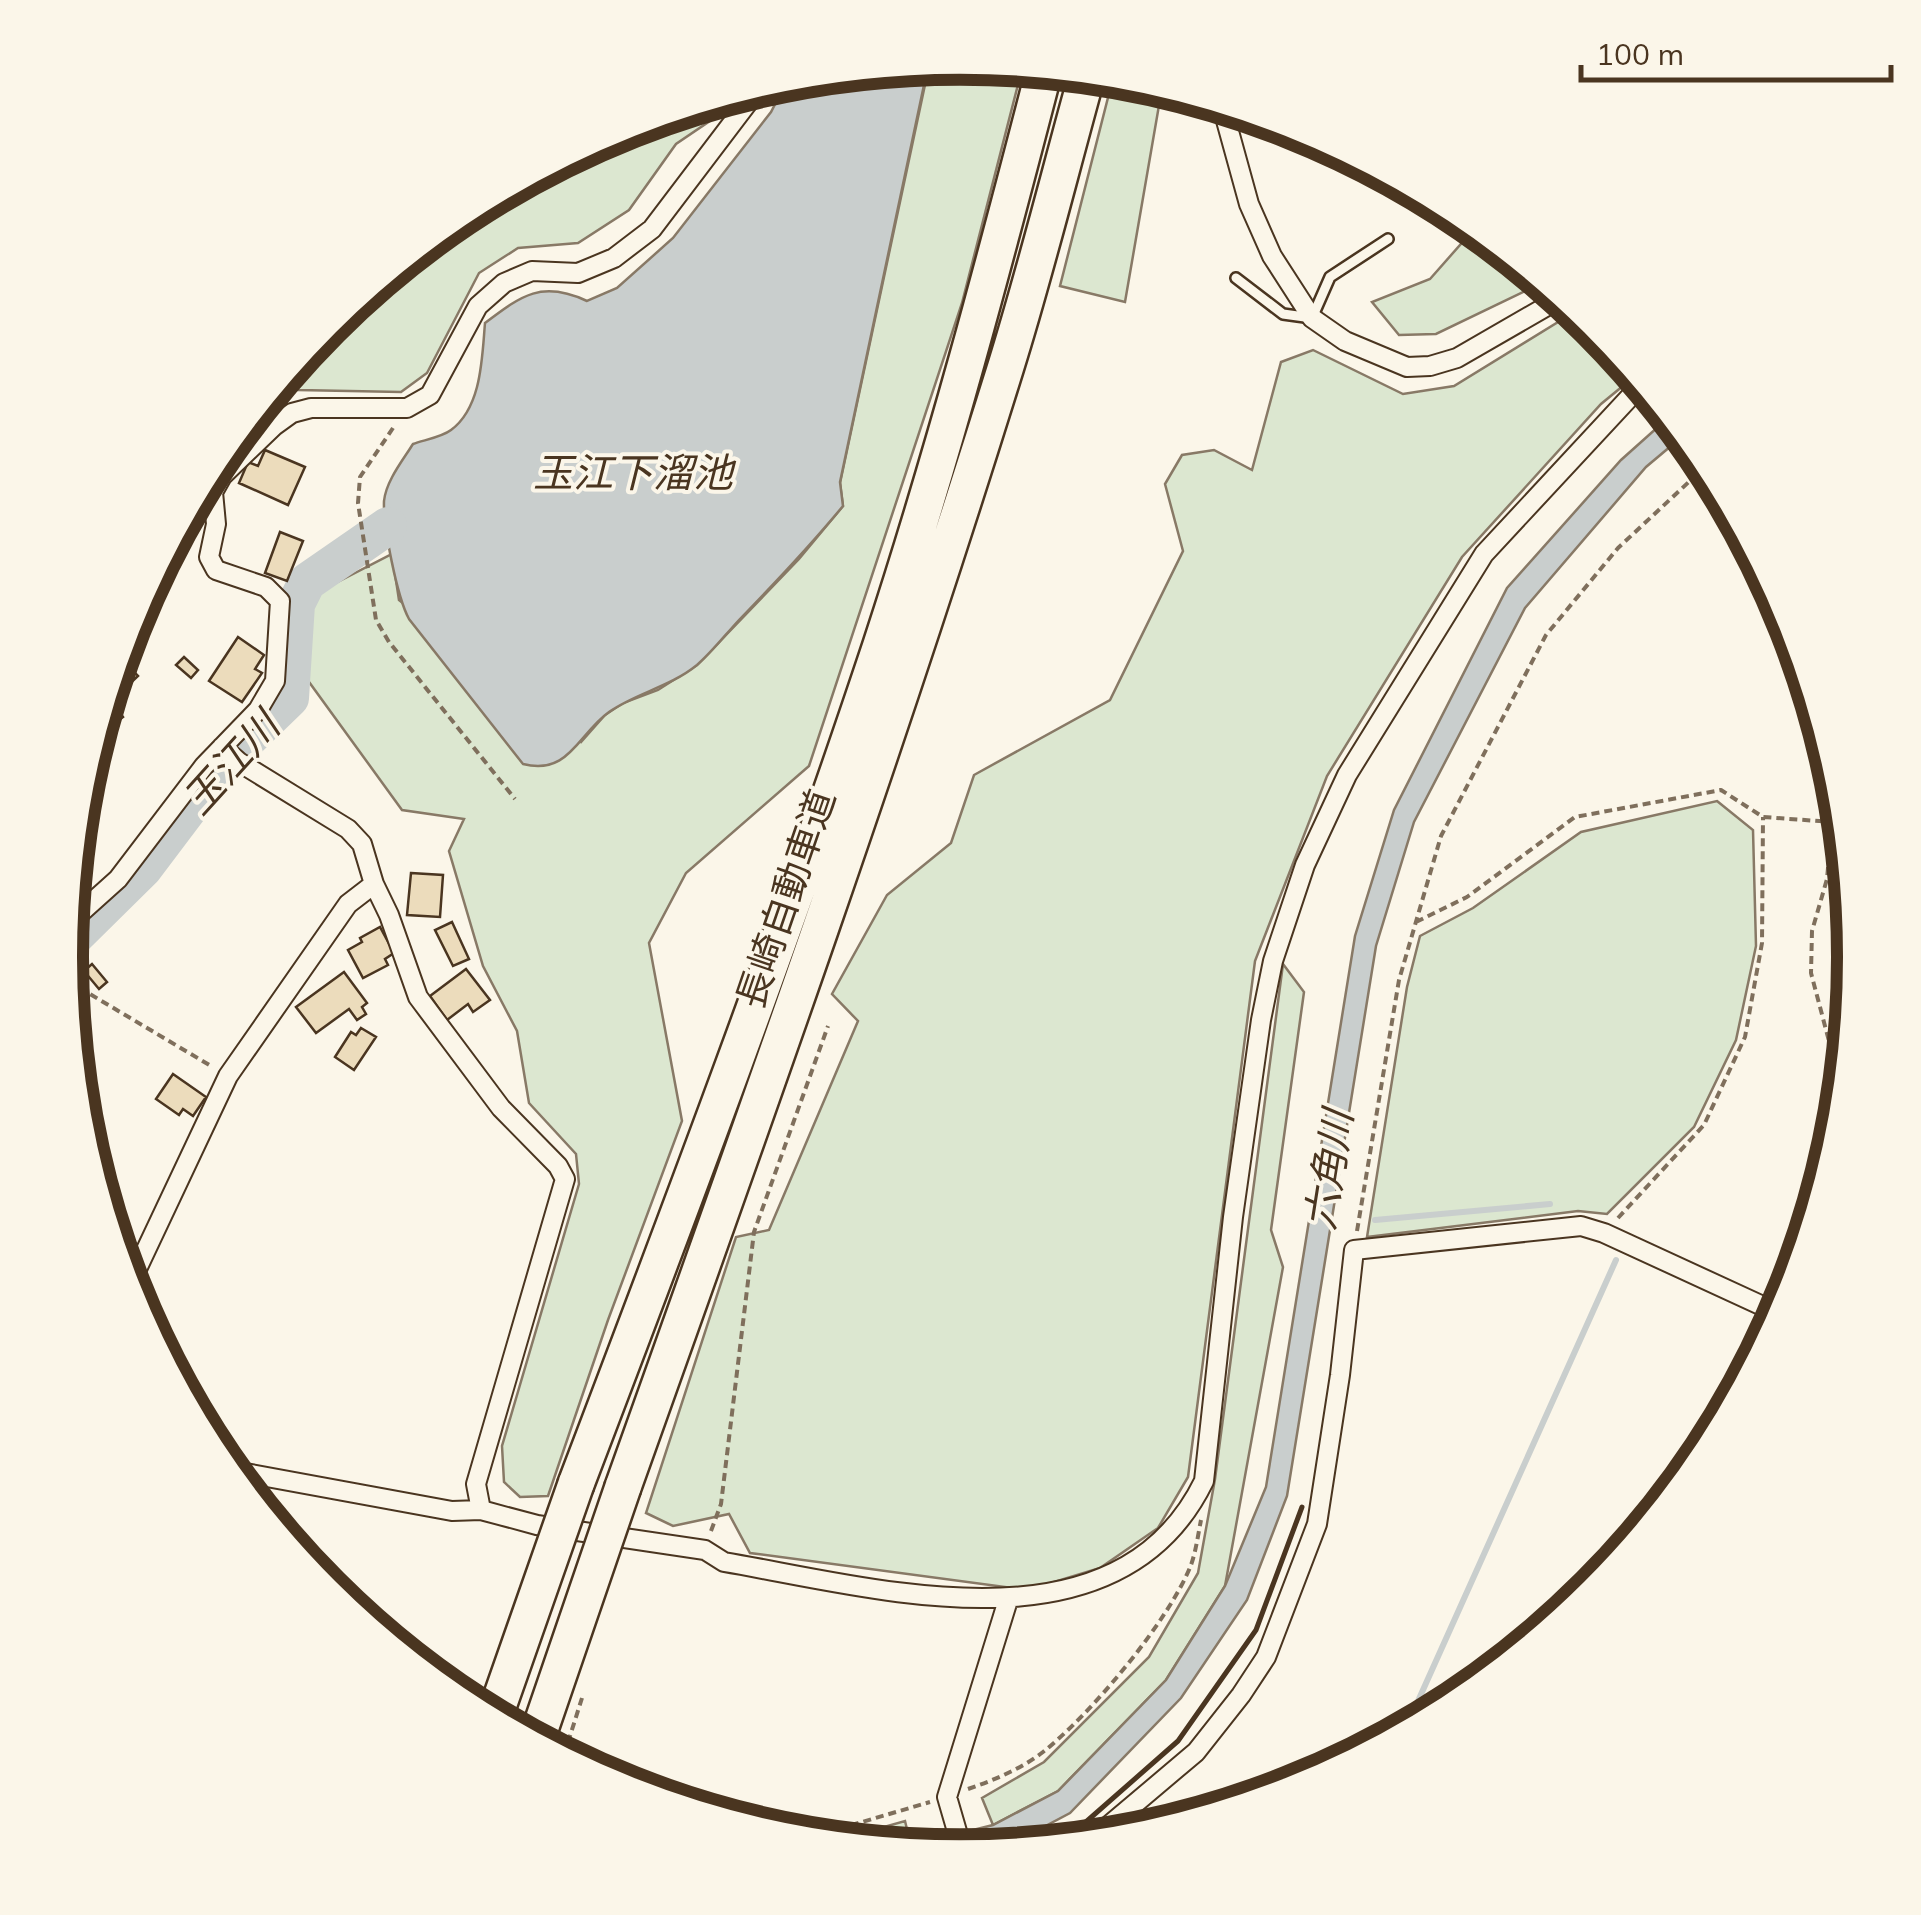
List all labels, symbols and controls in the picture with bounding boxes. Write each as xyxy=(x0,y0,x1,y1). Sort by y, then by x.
scale bar xyxy=(1581,20,1891,82)
text: 100 m xyxy=(1596,35,1684,73)
water label: 玉江下溜池 xyxy=(533,447,737,497)
water label: 玉江川 xyxy=(172,698,292,824)
street label: 長崎自動車道 xyxy=(725,783,845,1014)
water label: 六角川 xyxy=(1294,1103,1363,1233)

